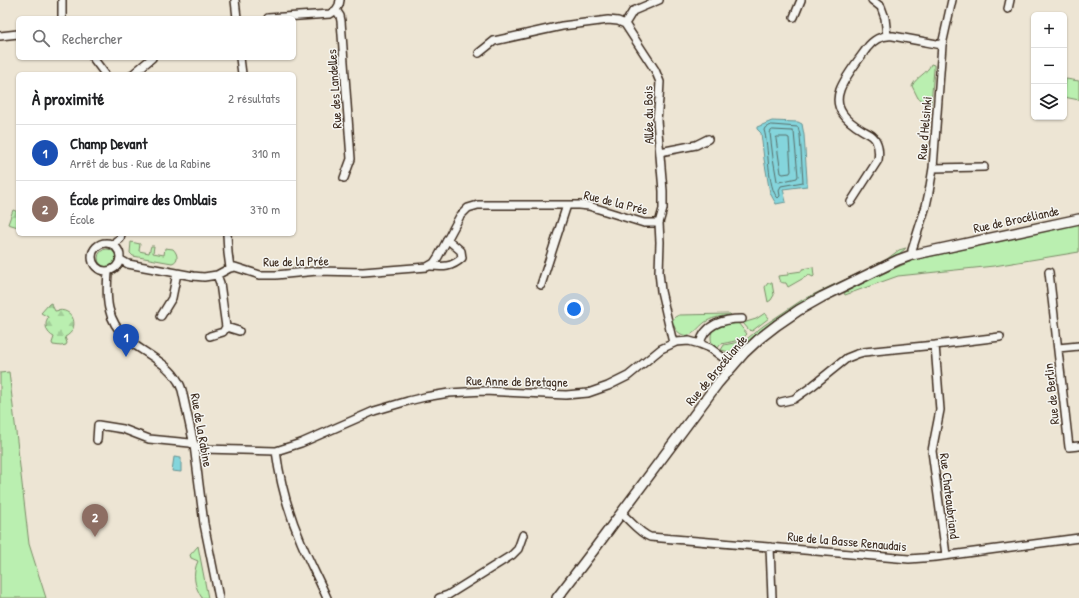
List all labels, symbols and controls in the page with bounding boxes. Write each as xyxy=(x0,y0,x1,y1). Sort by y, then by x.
map controls xyxy=(1031,12,1067,120)
button: + xyxy=(1031,12,1067,48)
search box xyxy=(16,16,296,60)
icon: search xyxy=(30,27,52,49)
text: Rechercher xyxy=(62,28,123,49)
button: − xyxy=(1031,48,1067,84)
street label: Rue des Landelles xyxy=(322,49,346,129)
button: layers xyxy=(1031,84,1067,120)
street label: Allée du Bois xyxy=(638,86,658,144)
text: À proximité xyxy=(32,87,104,110)
text: 2 résultats xyxy=(228,89,280,107)
street label: Rue d'Helsinki xyxy=(912,96,936,160)
text: Champ Devant xyxy=(70,133,147,154)
text: 1 xyxy=(43,144,47,162)
text: 310 m xyxy=(252,144,280,162)
text: Arrêt de bus · Rue de la Rabine xyxy=(70,154,211,172)
street label: Rue de la Prée xyxy=(582,185,650,219)
text: École primaire des Omblais xyxy=(70,189,217,210)
text: 2 xyxy=(42,200,48,218)
text: 370 m xyxy=(250,200,280,218)
street label: Rue de Brocéliande xyxy=(972,201,1060,237)
text: École xyxy=(70,210,95,228)
street label: Rue de la Prée xyxy=(263,251,329,271)
your location xyxy=(564,299,584,319)
pin: 1 xyxy=(113,324,139,357)
street label: Rue de Brocéliande xyxy=(681,331,751,409)
street label: Rue de Berlin xyxy=(1039,362,1063,426)
street label: Rue Anne de Bretagne xyxy=(466,371,568,391)
street label: Rue de la Rabine xyxy=(187,392,217,468)
street label: Rue Chateaubriand xyxy=(936,452,964,540)
pin: 2 xyxy=(82,504,108,537)
street label: Rue de la Basse Renaudais xyxy=(787,527,907,555)

